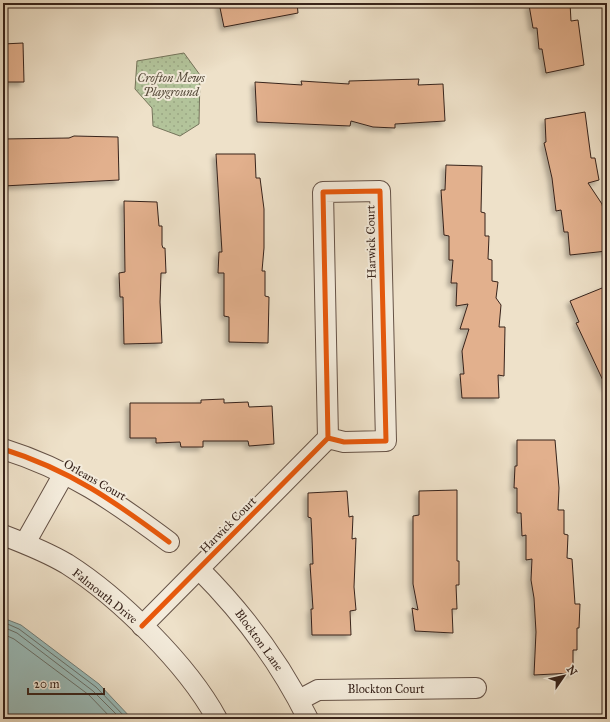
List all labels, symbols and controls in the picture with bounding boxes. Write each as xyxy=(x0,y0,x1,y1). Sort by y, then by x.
park label: Crofton Mews Playground xyxy=(137,71,205,99)
street label: Harwick Court xyxy=(363,204,379,279)
street label: Orleans Court xyxy=(61,456,129,504)
street label: Harwick Court xyxy=(197,493,260,556)
street label: Falmouth Drive xyxy=(70,565,140,627)
street label: Blockton Lane xyxy=(232,606,286,674)
north arrow xyxy=(544,656,584,696)
text: N xyxy=(564,663,580,679)
scale bar xyxy=(28,670,104,696)
text: 20 m xyxy=(34,677,60,691)
street label: Blockton Court xyxy=(348,682,425,696)

